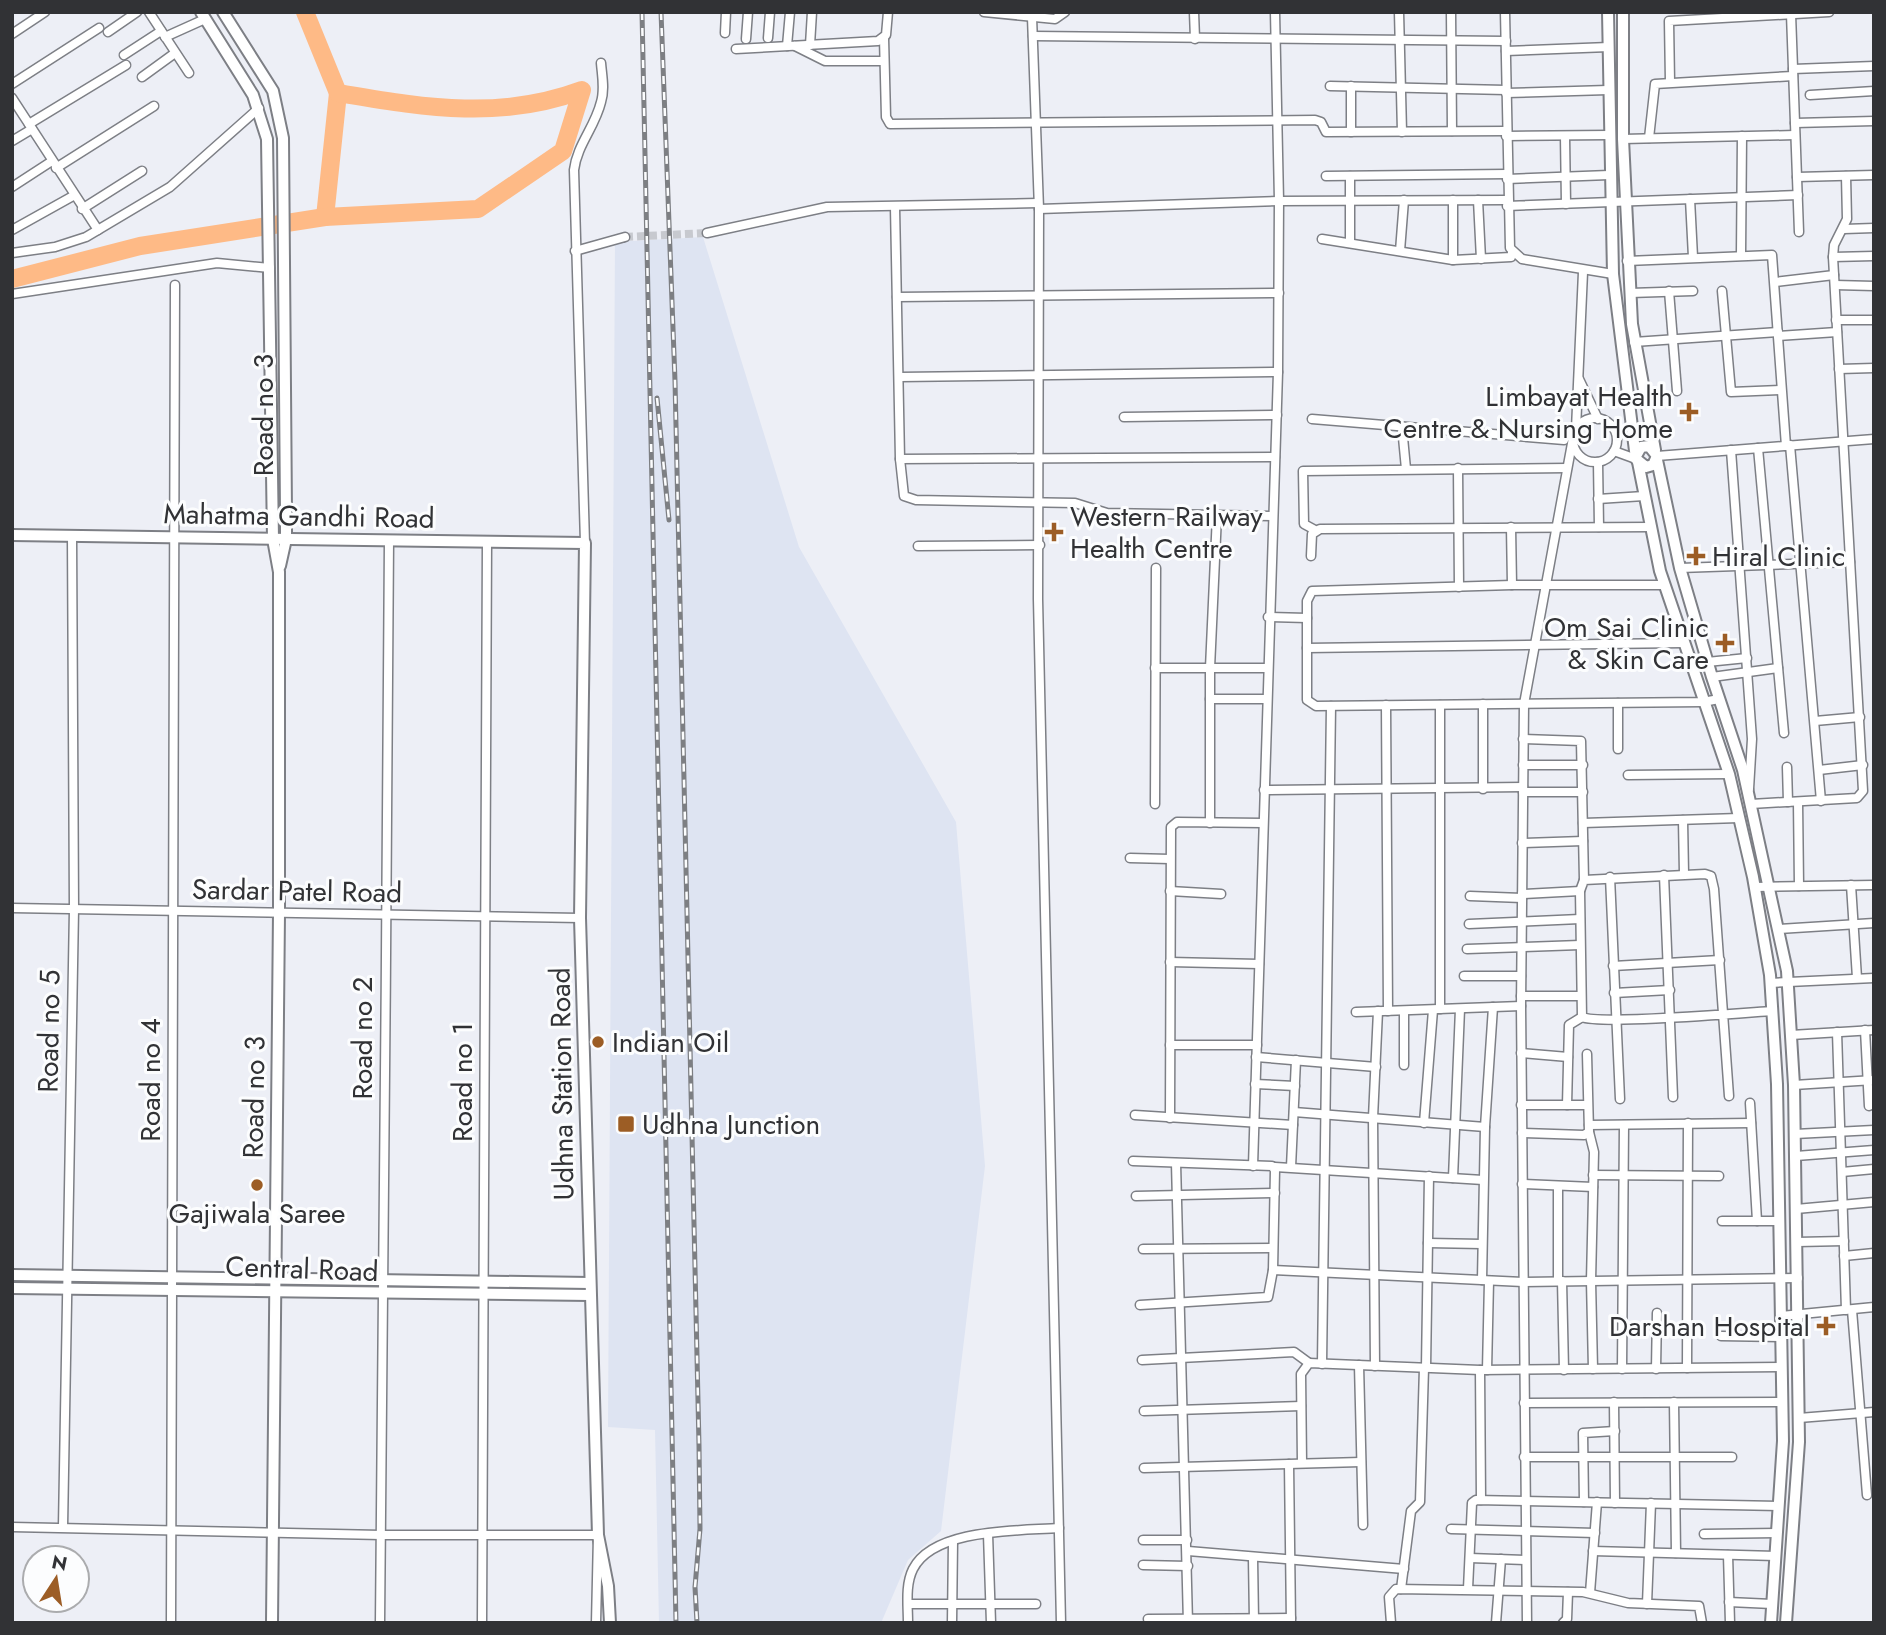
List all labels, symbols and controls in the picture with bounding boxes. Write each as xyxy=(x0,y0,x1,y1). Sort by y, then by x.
street label: Road no 3 xyxy=(243,354,284,476)
place label: Limbayat Health Centre & Nursing Home xyxy=(1383,376,1673,449)
marker: Limbayat Health Centre & Nursing Home xyxy=(1679,402,1699,422)
street label: Mahatma Gandhi Road xyxy=(163,493,435,539)
place label: Western Railway Health Centre xyxy=(1070,496,1263,569)
marker: Western Railway Health Centre xyxy=(1044,522,1064,542)
place label: Hiral Clinic xyxy=(1712,536,1845,577)
marker: Hiral Clinic xyxy=(1686,546,1706,566)
place label: Om Sai Clinic & Skin Care xyxy=(1544,607,1709,680)
marker: Om Sai Clinic & Skin Care xyxy=(1715,633,1735,653)
street label: Sardar Patel Road xyxy=(192,869,402,913)
street label: Udhna Station Road xyxy=(539,967,585,1201)
street label: Road no 5 xyxy=(27,969,71,1093)
street label: Road no 2 xyxy=(342,976,383,1100)
street label: Road no 4 xyxy=(130,1018,171,1142)
street label: Road no 1 xyxy=(442,1022,483,1142)
place label: Indian Oil xyxy=(612,1022,729,1063)
marker: Indian Oil xyxy=(590,1034,606,1050)
street label: Road no 3 xyxy=(232,1035,276,1159)
place label: Udhna Junction xyxy=(642,1104,820,1145)
marker: Udhna Junction xyxy=(616,1114,636,1134)
marker: Gajiwala Saree xyxy=(249,1177,265,1193)
place label: Gajiwala Saree xyxy=(168,1193,346,1234)
street label: Central Road xyxy=(225,1246,379,1292)
place label: Darshan Hospital xyxy=(1609,1306,1810,1347)
marker: Darshan Hospital xyxy=(1816,1316,1836,1336)
north arrow xyxy=(21,1544,91,1614)
text: N xyxy=(49,1548,70,1578)

